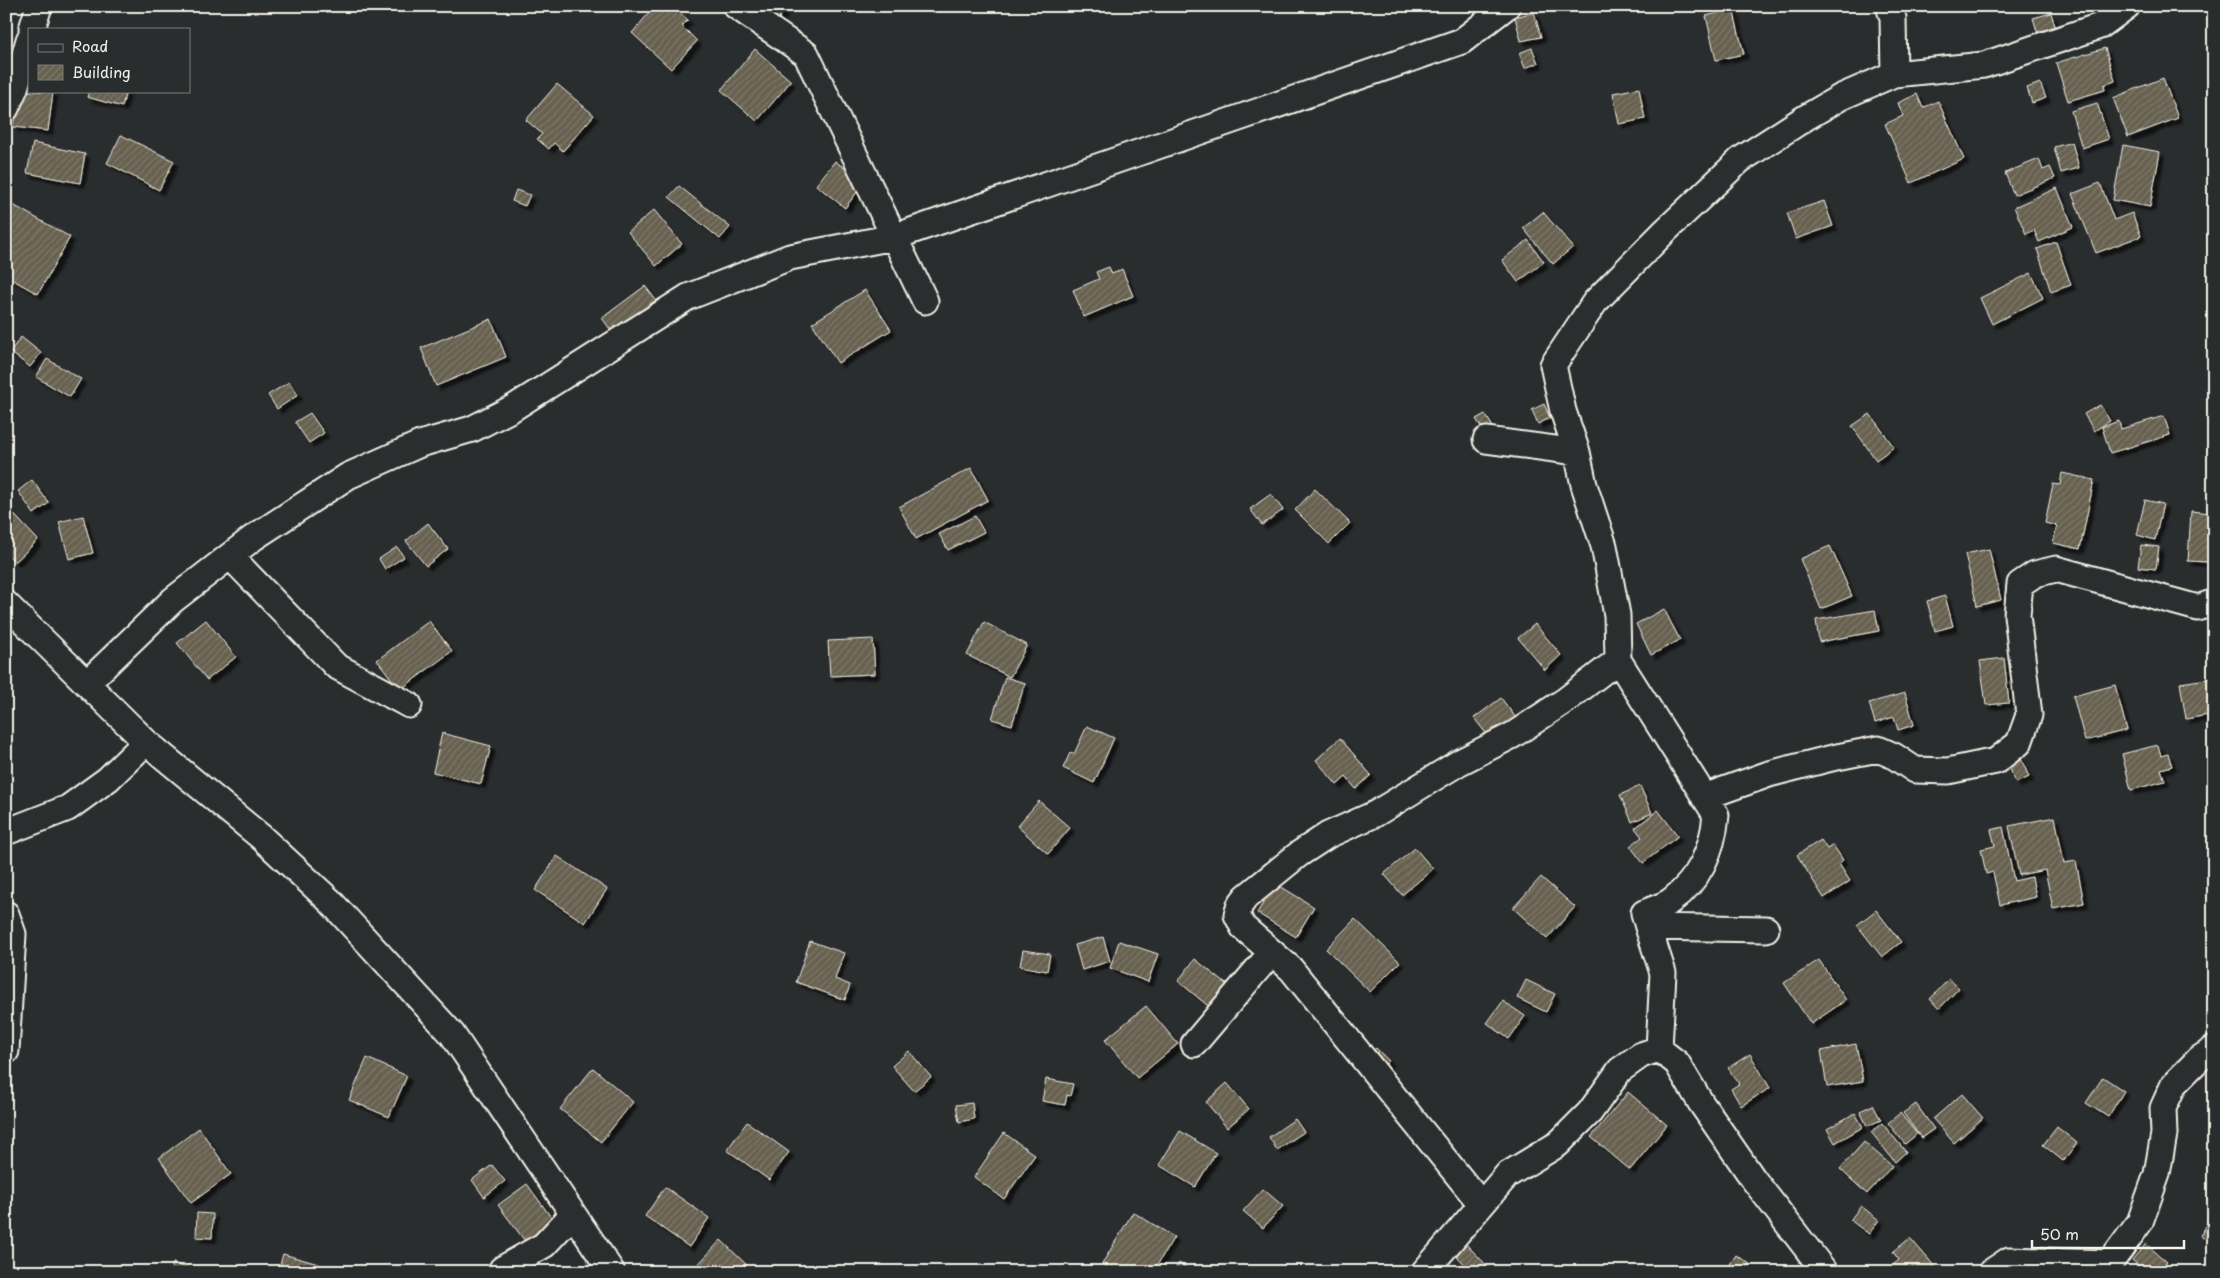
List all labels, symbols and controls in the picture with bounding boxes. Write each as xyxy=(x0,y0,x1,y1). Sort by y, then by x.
legend xyxy=(28,28,190,92)
text: Road xyxy=(72,34,108,57)
text: Building xyxy=(72,60,131,83)
scale bar xyxy=(2032,1218,2185,1250)
text: 50 m xyxy=(2040,1222,2079,1245)

